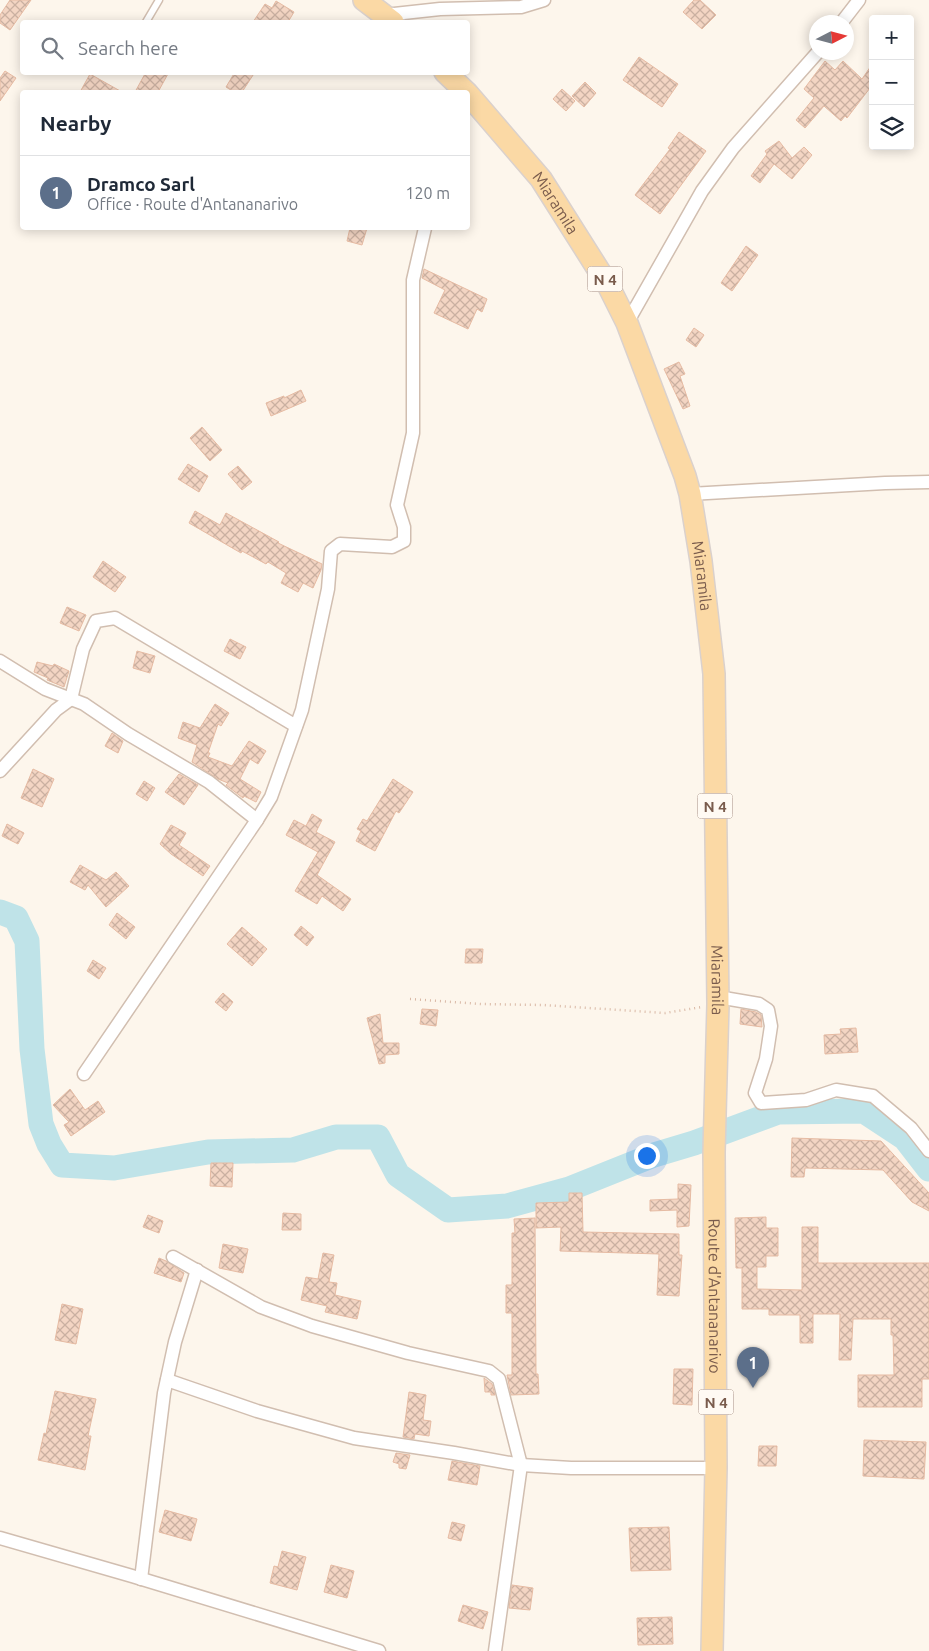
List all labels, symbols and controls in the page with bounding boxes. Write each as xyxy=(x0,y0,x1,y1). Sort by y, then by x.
north arrow xyxy=(809,15,854,60)
map controls xyxy=(869,15,914,150)
button: + xyxy=(869,15,914,60)
search box xyxy=(20,20,470,75)
icon: search xyxy=(38,34,66,62)
text: Search here xyxy=(78,37,178,59)
button: − xyxy=(869,60,914,105)
button: layers xyxy=(869,105,914,150)
text: Nearby xyxy=(40,111,111,135)
street label: Miaramila xyxy=(529,168,582,237)
text: Dramco Sarl xyxy=(87,173,195,195)
text: 1 xyxy=(51,184,61,202)
text: 120 m xyxy=(405,184,450,202)
text: Office · Route d'Antananarivo xyxy=(87,195,298,213)
road number: N 4 xyxy=(588,266,622,292)
street label: Miaramila xyxy=(689,539,716,612)
road number: N 4 xyxy=(698,794,732,818)
street label: Miaramila xyxy=(708,945,727,1016)
your location xyxy=(634,1143,660,1169)
street label: Route d'Antananarivo xyxy=(705,1218,724,1374)
pin: 1 xyxy=(737,1347,769,1388)
road number: N 4 xyxy=(698,1390,734,1414)

